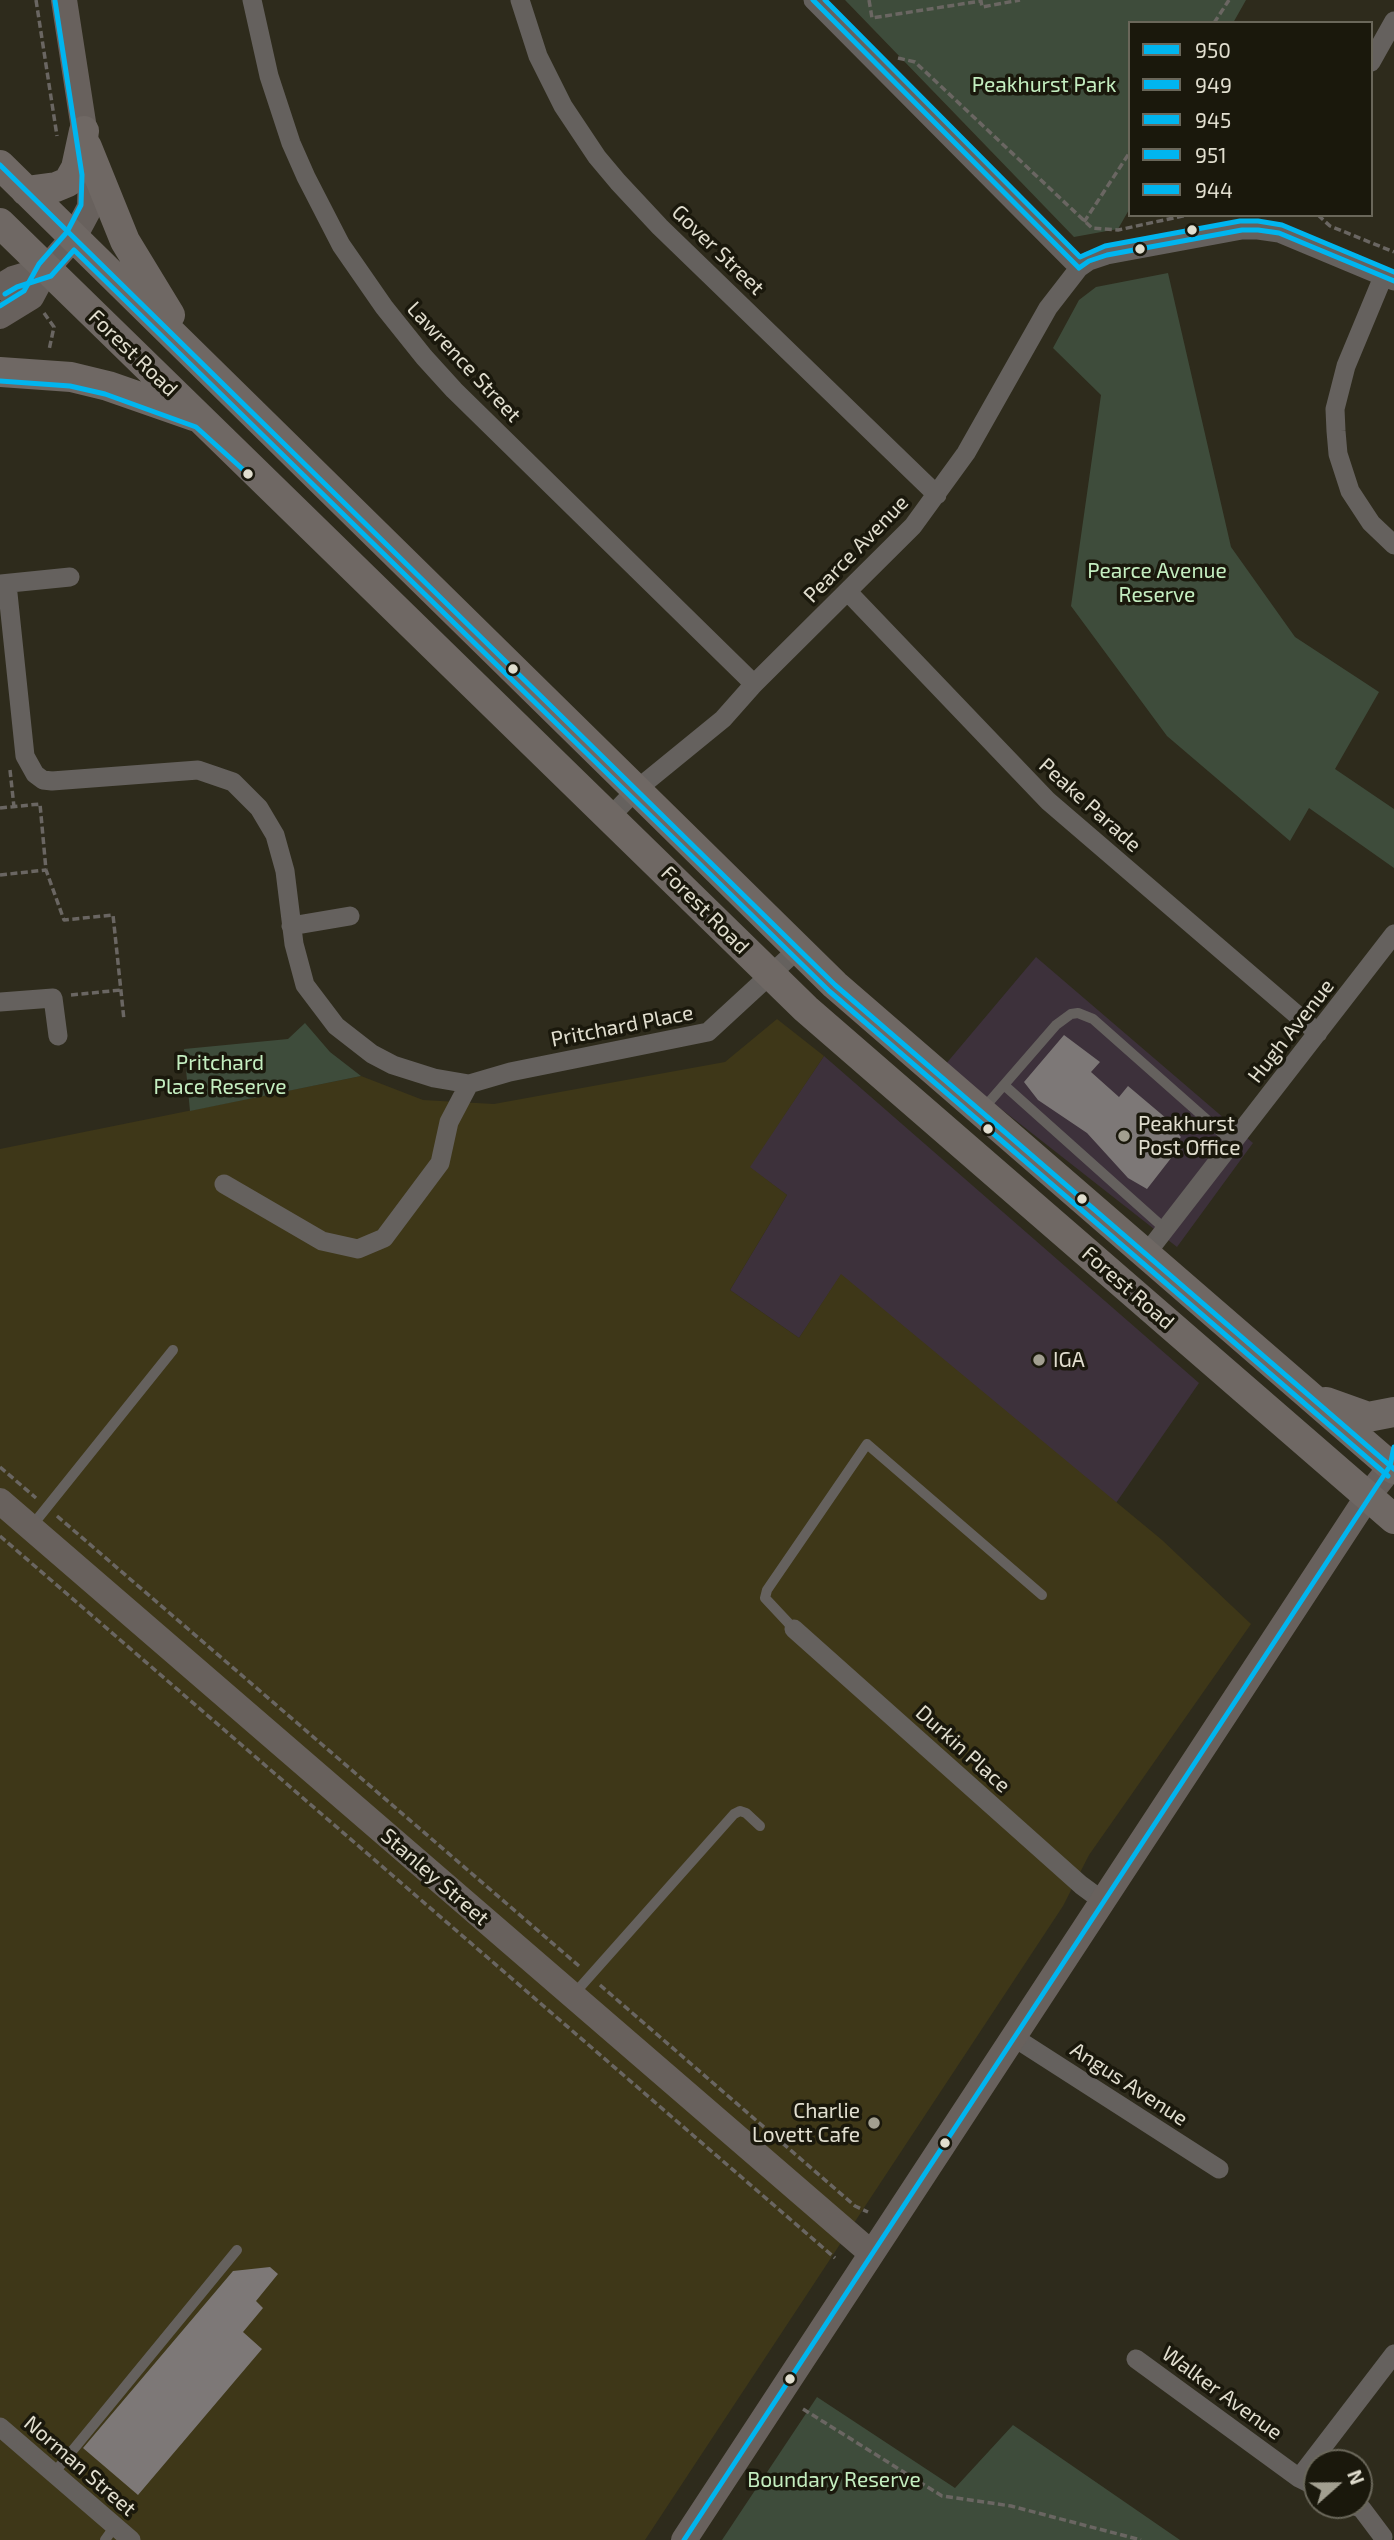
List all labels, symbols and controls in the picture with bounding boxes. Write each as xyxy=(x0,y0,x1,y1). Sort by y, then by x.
legend xyxy=(1128,21,1373,217)
text: 950 xyxy=(1195,37,1231,62)
park label: Peakhurst Park xyxy=(972,72,1116,98)
text: 949 xyxy=(1195,72,1232,97)
text: 945 xyxy=(1195,107,1231,132)
text: 951 xyxy=(1195,142,1227,167)
text: 944 xyxy=(1195,177,1233,202)
street label: Gover Street xyxy=(667,200,769,300)
unlabelled marker xyxy=(1185,223,1199,237)
unlabelled marker xyxy=(1133,242,1147,256)
street label: Lawrence Street xyxy=(402,296,526,428)
street label: Forest Road xyxy=(83,304,183,402)
unlabelled marker xyxy=(241,467,255,481)
street label: Pearce Avenue xyxy=(798,490,914,608)
park label: Pearce Avenue Reserve xyxy=(1087,558,1227,608)
unlabelled marker xyxy=(506,662,520,676)
street label: Peake Parade xyxy=(1034,753,1146,857)
street label: Forest Road xyxy=(656,861,754,959)
street label: Hugh Avenue xyxy=(1243,974,1339,1088)
street label: Pritchard Place xyxy=(549,1000,695,1052)
park label: Pritchard Place Reserve xyxy=(153,1050,287,1100)
place label: Peakhurst Post Office xyxy=(1138,1111,1240,1161)
unlabelled marker xyxy=(981,1122,995,1136)
marker: Peakhurst Post Office xyxy=(1116,1128,1132,1144)
unlabelled marker xyxy=(1075,1192,1089,1206)
street label: Forest Road xyxy=(1077,1241,1179,1335)
place label: IGA xyxy=(1053,1347,1085,1373)
marker: IGA xyxy=(1031,1352,1047,1368)
street label: Durkin Place xyxy=(910,1700,1016,1798)
street label: Stanley Street xyxy=(376,1823,494,1931)
street label: Angus Avenue xyxy=(1066,2037,1192,2131)
place label: Charlie Lovett Cafe xyxy=(752,2098,860,2148)
marker: Charlie Lovett Cafe xyxy=(866,2115,882,2131)
unlabelled marker xyxy=(938,2136,952,2150)
street label: Walker Avenue xyxy=(1157,2341,1287,2445)
unlabelled marker xyxy=(783,2372,797,2386)
street label: Norman Street xyxy=(19,2410,141,2522)
north arrow xyxy=(1303,2449,1373,2519)
text: N xyxy=(1343,2466,1369,2488)
park label: Boundary Reserve xyxy=(747,2467,921,2493)

